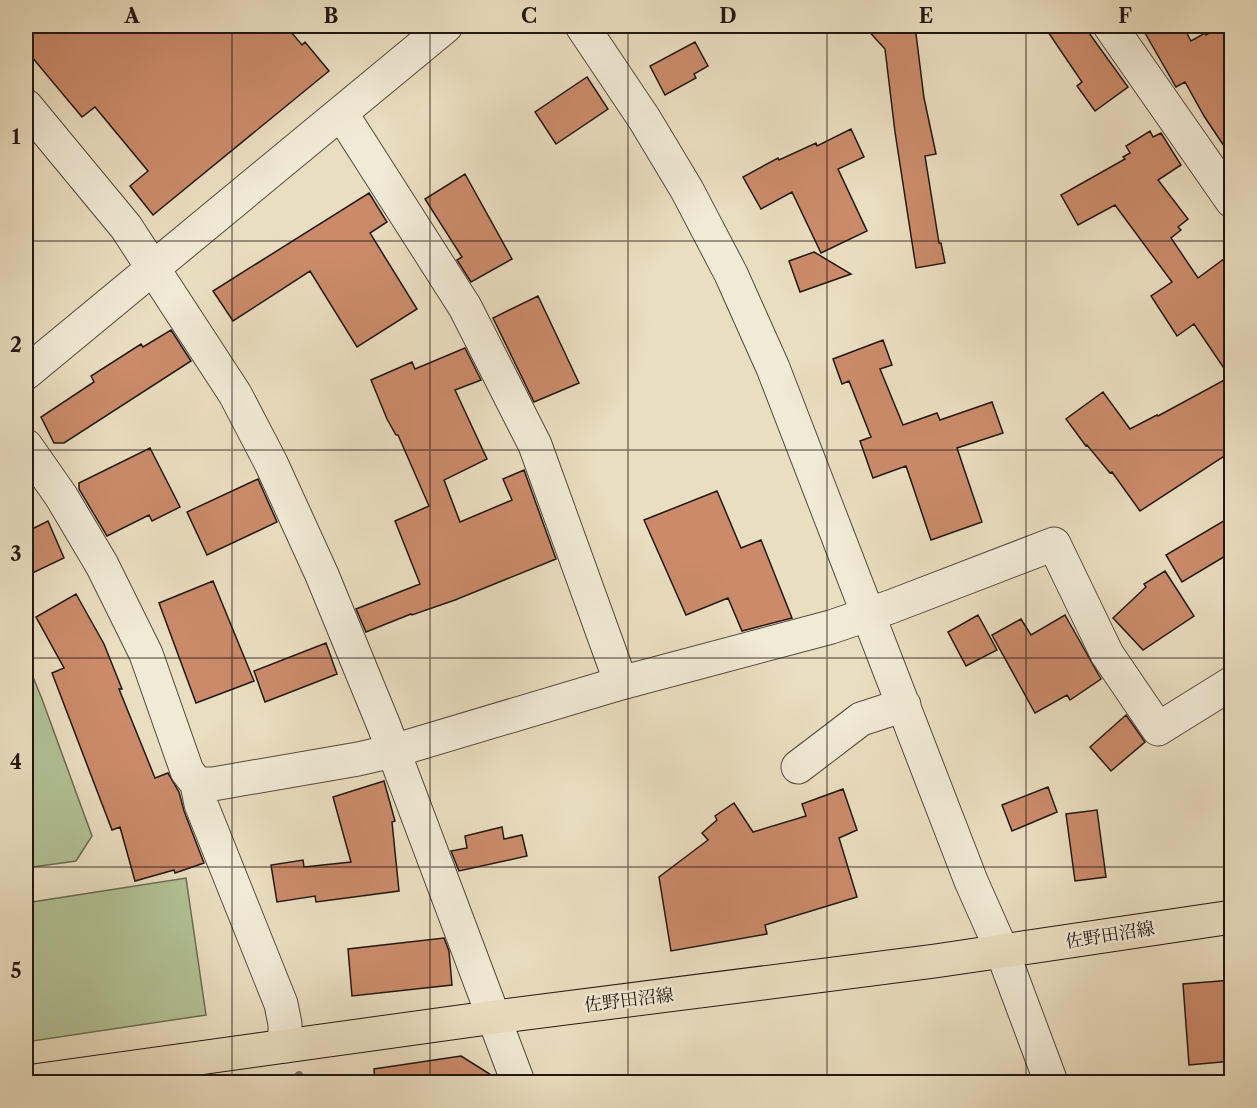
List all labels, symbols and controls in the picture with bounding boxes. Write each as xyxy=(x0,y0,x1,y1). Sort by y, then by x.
text: A xyxy=(123,4,140,28)
text: B xyxy=(324,4,339,28)
text: C xyxy=(521,4,537,28)
text: D xyxy=(719,4,737,28)
text: E xyxy=(919,4,933,28)
text: F xyxy=(1118,4,1132,28)
text: 1 xyxy=(12,125,21,149)
text: 2 xyxy=(10,333,22,357)
text: 3 xyxy=(10,542,22,566)
text: 4 xyxy=(10,750,22,774)
street label: 佐野田沼線 xyxy=(1064,917,1156,953)
text: 5 xyxy=(10,959,22,983)
street label: 佐野田沼線 xyxy=(583,984,675,1016)

